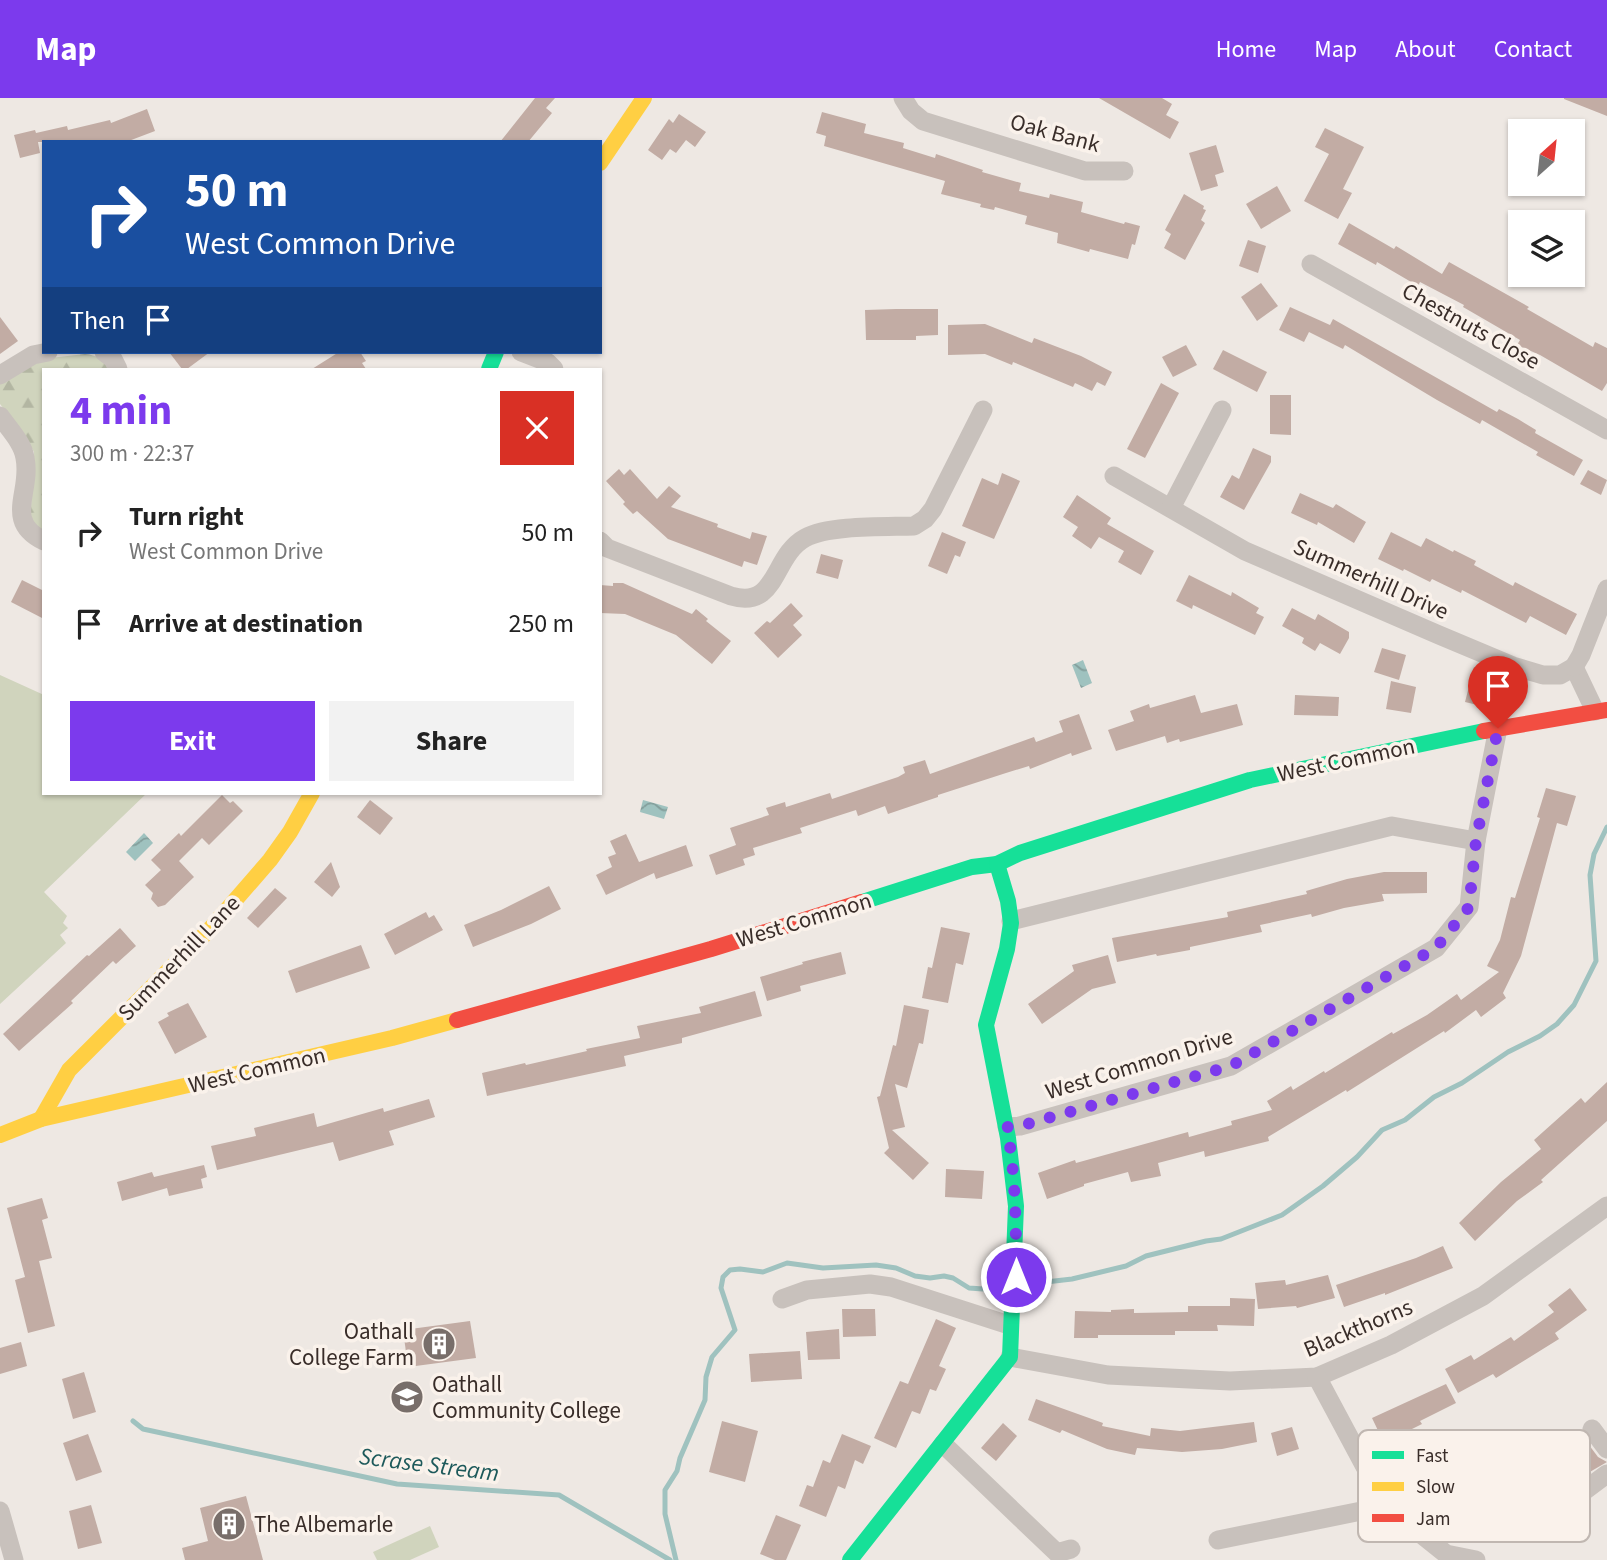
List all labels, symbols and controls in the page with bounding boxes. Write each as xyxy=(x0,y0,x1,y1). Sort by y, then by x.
text: Map xyxy=(35,26,96,73)
text: Home xyxy=(1216,32,1276,67)
text: Map xyxy=(1314,32,1357,67)
text: About xyxy=(1395,32,1456,67)
text: Contact xyxy=(1494,32,1572,67)
street label: Oak Bank xyxy=(1006,105,1104,161)
north arrow xyxy=(1508,119,1586,196)
map controls xyxy=(1508,119,1585,287)
text: 50 m xyxy=(185,156,289,226)
icon: right xyxy=(70,168,161,259)
button: layers xyxy=(1508,210,1585,287)
text: West Common Drive xyxy=(185,221,455,267)
street label: Chestnuts Close xyxy=(1396,274,1546,378)
icon: arrive xyxy=(139,301,177,339)
text: Then xyxy=(70,302,125,339)
text: 4 min xyxy=(70,381,172,441)
button: close xyxy=(500,391,574,465)
text: 300 m · 22:37 xyxy=(70,437,194,470)
text: Turn right xyxy=(129,498,244,535)
icon: right xyxy=(70,514,108,552)
text: 50 m xyxy=(521,514,574,551)
street label: Summerhill Drive xyxy=(1288,530,1454,628)
text: West Common Drive xyxy=(129,535,323,568)
icon: arrive xyxy=(70,605,108,643)
text: Arrive at destination xyxy=(129,605,363,642)
text: 250 m xyxy=(508,605,574,642)
pin xyxy=(1468,656,1528,728)
icon: arrive xyxy=(1479,667,1517,705)
button: Exit xyxy=(70,701,315,781)
button: Share xyxy=(329,701,574,781)
street label: West Common xyxy=(1274,729,1418,791)
street label: West Common xyxy=(732,884,876,956)
street label: Summerhill Lane xyxy=(110,888,248,1028)
street label: West Common Drive xyxy=(1041,1020,1237,1108)
street label: West Common xyxy=(185,1038,329,1102)
position arrow xyxy=(979,1240,1053,1314)
street label: Blackthorns xyxy=(1298,1290,1418,1366)
place label: Oathall College Farm xyxy=(289,1315,414,1374)
building icon: Oathall College Farm xyxy=(420,1325,458,1363)
place label: Oathall Community College xyxy=(432,1368,621,1427)
school or university icon: Oathall Community College xyxy=(388,1378,426,1416)
legend xyxy=(1358,1430,1590,1542)
water label: Scrase Stream xyxy=(357,1439,501,1491)
text: Fast xyxy=(1416,1443,1449,1470)
text: Slow xyxy=(1416,1474,1455,1501)
building icon: The Albemarle xyxy=(210,1505,248,1543)
text: Jam xyxy=(1416,1506,1450,1533)
place label: The Albemarle xyxy=(254,1508,393,1541)

